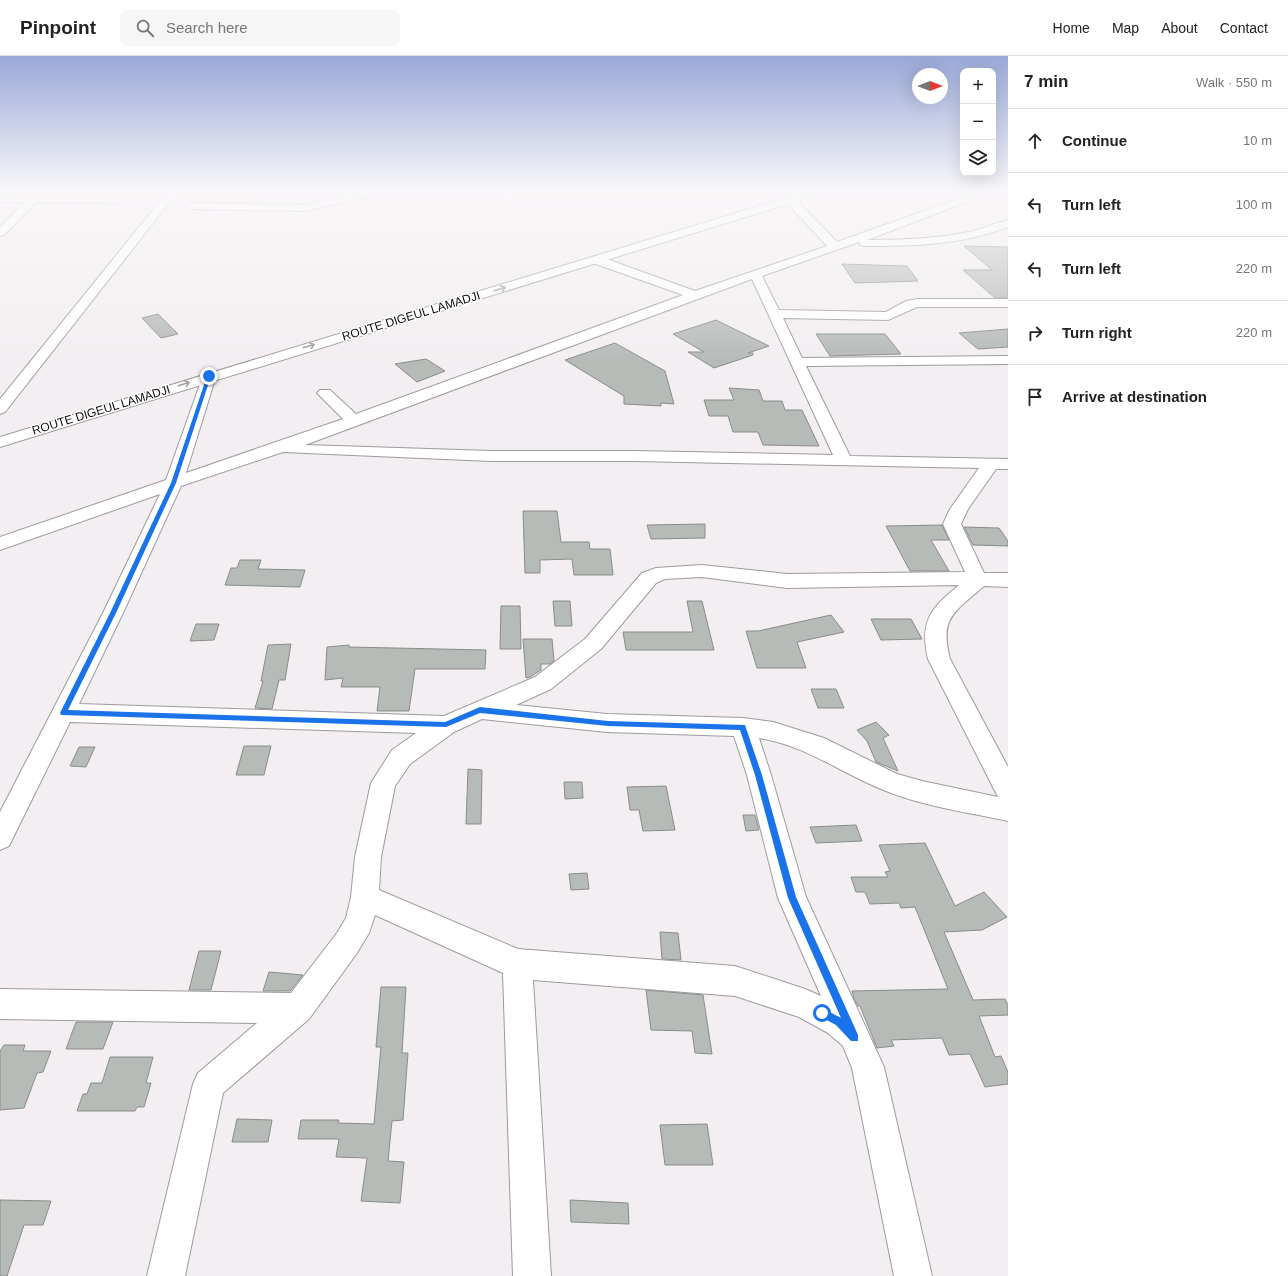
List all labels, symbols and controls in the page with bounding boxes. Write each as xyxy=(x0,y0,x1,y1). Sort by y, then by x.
search box xyxy=(120,10,400,46)
text: Pinpoint xyxy=(20,17,96,38)
icon: search xyxy=(134,17,156,39)
text: Search here xyxy=(166,19,248,36)
text: Home xyxy=(1053,20,1090,36)
text: Map xyxy=(1112,20,1139,36)
text: About xyxy=(1161,20,1198,36)
text: Contact xyxy=(1220,20,1268,36)
north arrow xyxy=(912,68,948,104)
map controls xyxy=(960,68,996,176)
button: + xyxy=(960,68,996,104)
text: 7 min xyxy=(1024,72,1068,91)
text: Walk · 550 m xyxy=(1196,75,1272,90)
button: − xyxy=(960,104,996,140)
icon: ahead xyxy=(1024,130,1046,152)
text: Continue xyxy=(1062,132,1127,149)
text: 10 m xyxy=(1243,133,1272,148)
button: layers xyxy=(960,140,996,176)
icon: left xyxy=(1024,194,1046,216)
text: Turn left xyxy=(1062,196,1121,213)
text: 100 m xyxy=(1236,197,1272,212)
icon: left xyxy=(1024,258,1046,280)
text: Turn left xyxy=(1062,260,1121,277)
text: 220 m xyxy=(1236,261,1272,276)
one-way arrow xyxy=(493,285,506,292)
street label: ROUTE DIGEUL LAMADJI xyxy=(340,288,482,344)
icon: right xyxy=(1024,322,1046,344)
text: Turn right xyxy=(1062,324,1132,341)
text: 220 m xyxy=(1236,325,1272,340)
one-way arrow xyxy=(302,342,315,349)
route end xyxy=(200,367,218,385)
one-way arrow xyxy=(177,380,190,387)
street label: ROUTE DIGEUL LAMADJI xyxy=(30,382,172,438)
icon: arrive xyxy=(1024,386,1046,408)
text: Arrive at destination xyxy=(1062,388,1207,405)
route start xyxy=(813,1004,831,1022)

